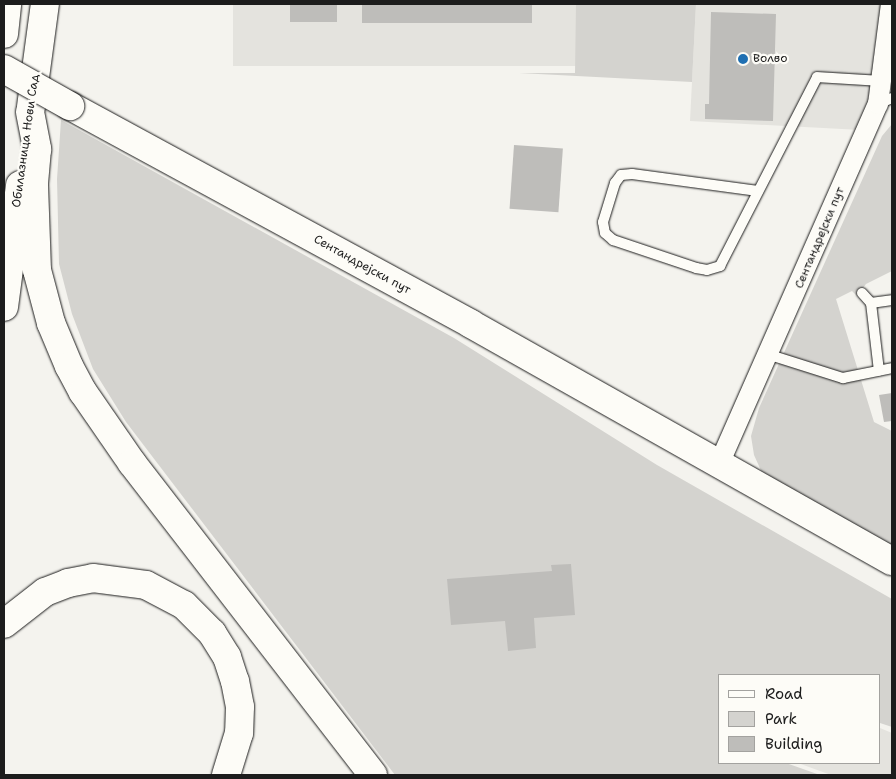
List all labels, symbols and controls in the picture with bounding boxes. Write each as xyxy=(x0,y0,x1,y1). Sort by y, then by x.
place label: Волво xyxy=(753,52,787,66)
marker: Волво xyxy=(737,53,749,65)
street label: Обилазница Нови Сад xyxy=(10,73,42,209)
street label: Сентандрејски пут xyxy=(792,185,848,291)
street label: Сентандрејски пут xyxy=(311,232,413,298)
legend xyxy=(718,674,881,764)
text: Road xyxy=(765,684,803,704)
text: Park xyxy=(765,709,797,729)
text: Building xyxy=(765,734,822,754)

